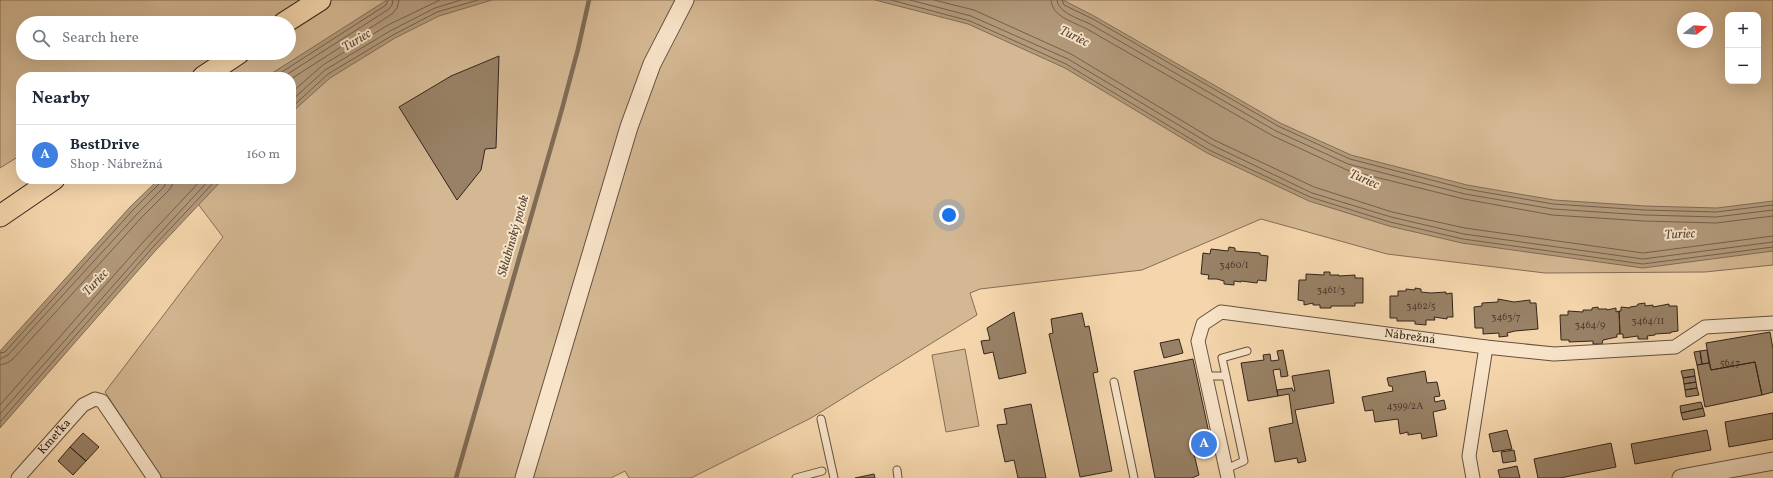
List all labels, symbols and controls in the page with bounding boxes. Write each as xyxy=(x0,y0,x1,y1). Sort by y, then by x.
north arrow xyxy=(1677,12,1713,48)
map controls xyxy=(1725,12,1761,84)
button: + xyxy=(1725,12,1761,48)
search box xyxy=(16,16,296,60)
water label: Turiec xyxy=(1056,22,1092,52)
water label: Turiec xyxy=(339,25,375,57)
icon: search xyxy=(30,27,52,49)
text: Search here xyxy=(62,28,139,49)
button: − xyxy=(1725,48,1761,84)
text: Nearby xyxy=(32,87,90,110)
text: BestDrive xyxy=(70,135,139,156)
text: A xyxy=(40,146,50,164)
text: 160 m xyxy=(246,146,280,164)
text: Shop · Nábrežná xyxy=(70,156,163,174)
water label: Turiec xyxy=(1346,166,1382,194)
water label: Sklabinský potok xyxy=(494,193,534,279)
your location xyxy=(939,205,959,225)
water label: Turiec xyxy=(1664,225,1696,245)
house number: 3460/1 xyxy=(1219,258,1249,272)
water label: Turiec xyxy=(79,265,113,300)
house number: 3461/3 xyxy=(1317,283,1345,297)
house number: 3462/5 xyxy=(1406,299,1436,313)
house number: 3463/7 xyxy=(1491,310,1521,324)
house number: 3464/11 xyxy=(1632,314,1665,328)
house number: 3464/9 xyxy=(1575,318,1605,332)
street label: Nábrežná xyxy=(1383,326,1436,348)
house number: 5647 xyxy=(1720,356,1740,370)
house number: 4399/2A xyxy=(1387,399,1423,413)
street label: Kmeťka xyxy=(34,416,75,458)
pin: A xyxy=(1191,429,1217,459)

